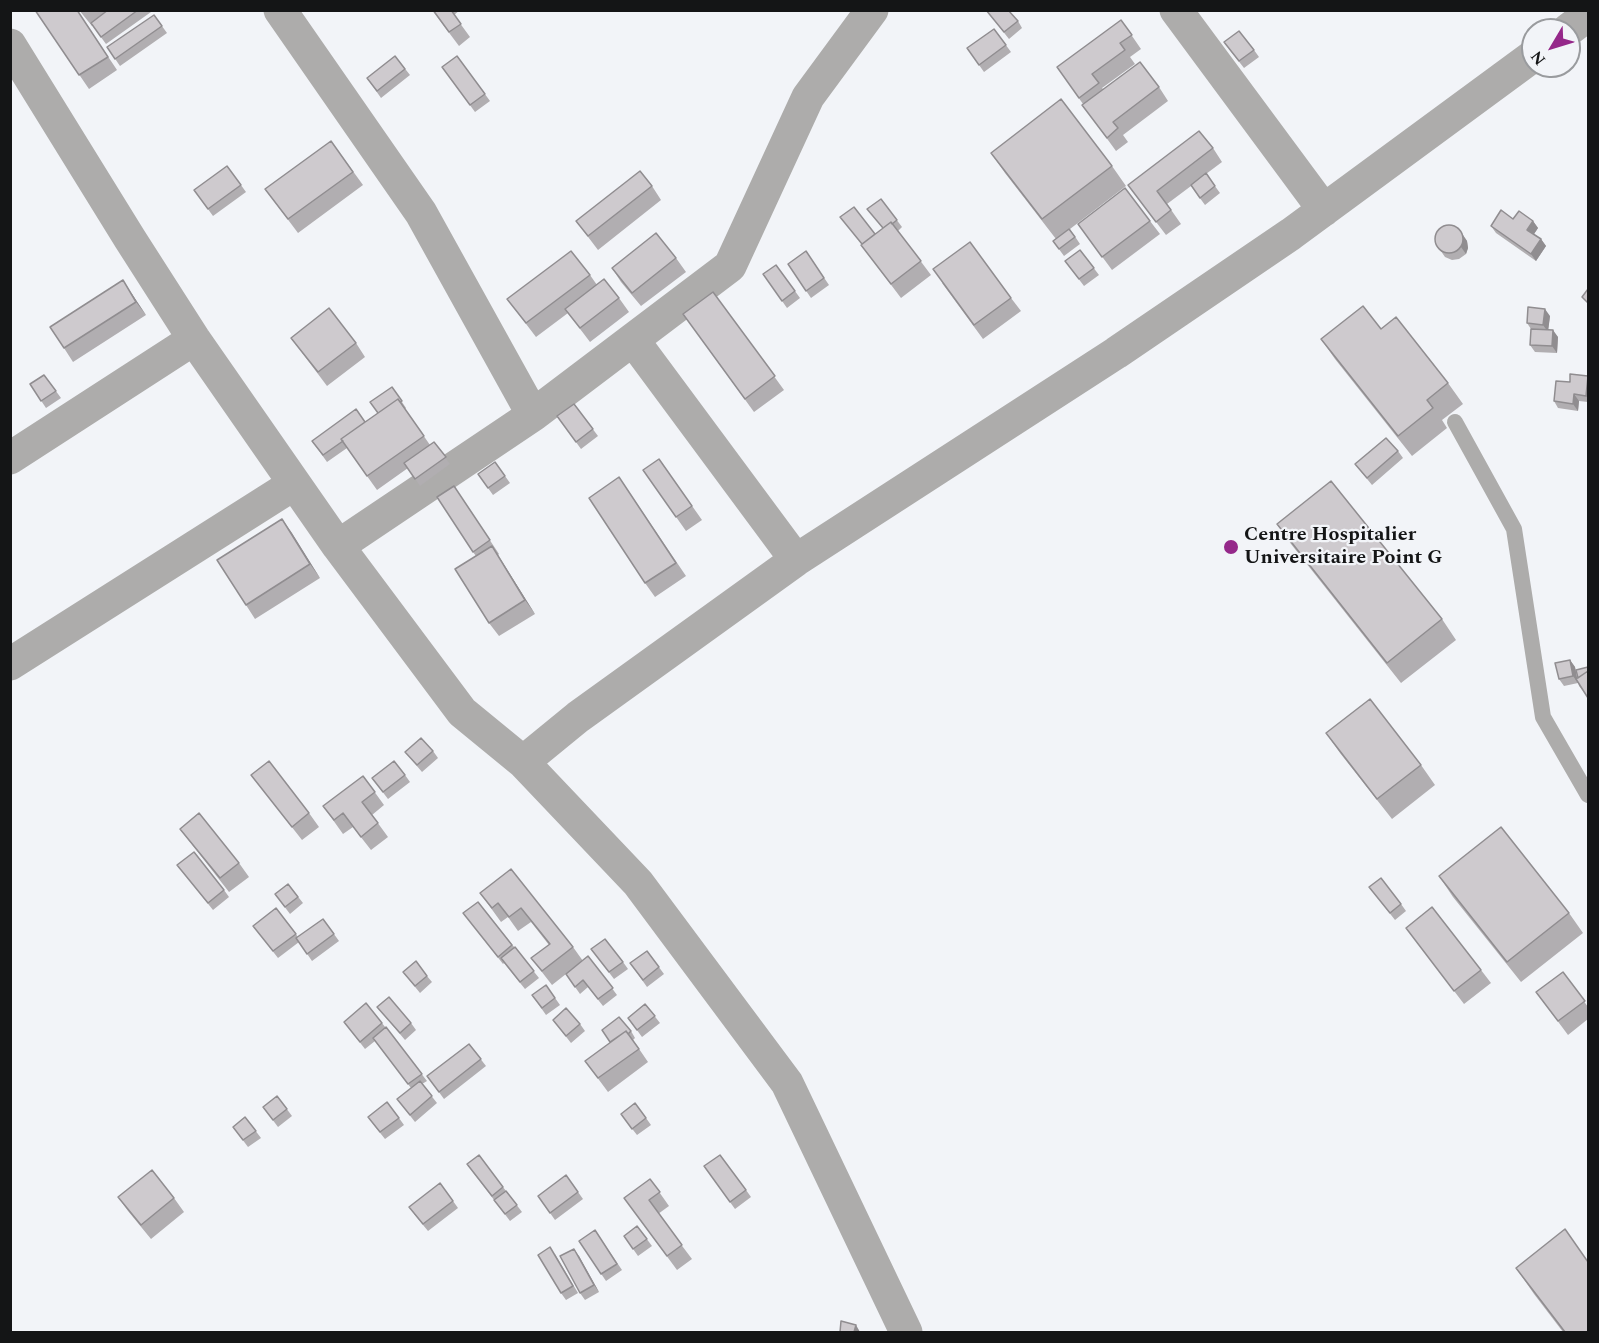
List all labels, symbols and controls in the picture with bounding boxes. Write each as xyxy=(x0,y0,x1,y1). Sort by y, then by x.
north arrow xyxy=(1521,18,1581,78)
text: N xyxy=(1525,45,1552,70)
place label: Centre Hospitalier Universitaire Point G xyxy=(1244,524,1442,571)
marker: Centre Hospitalier Universitaire Point G xyxy=(1222,538,1240,556)

